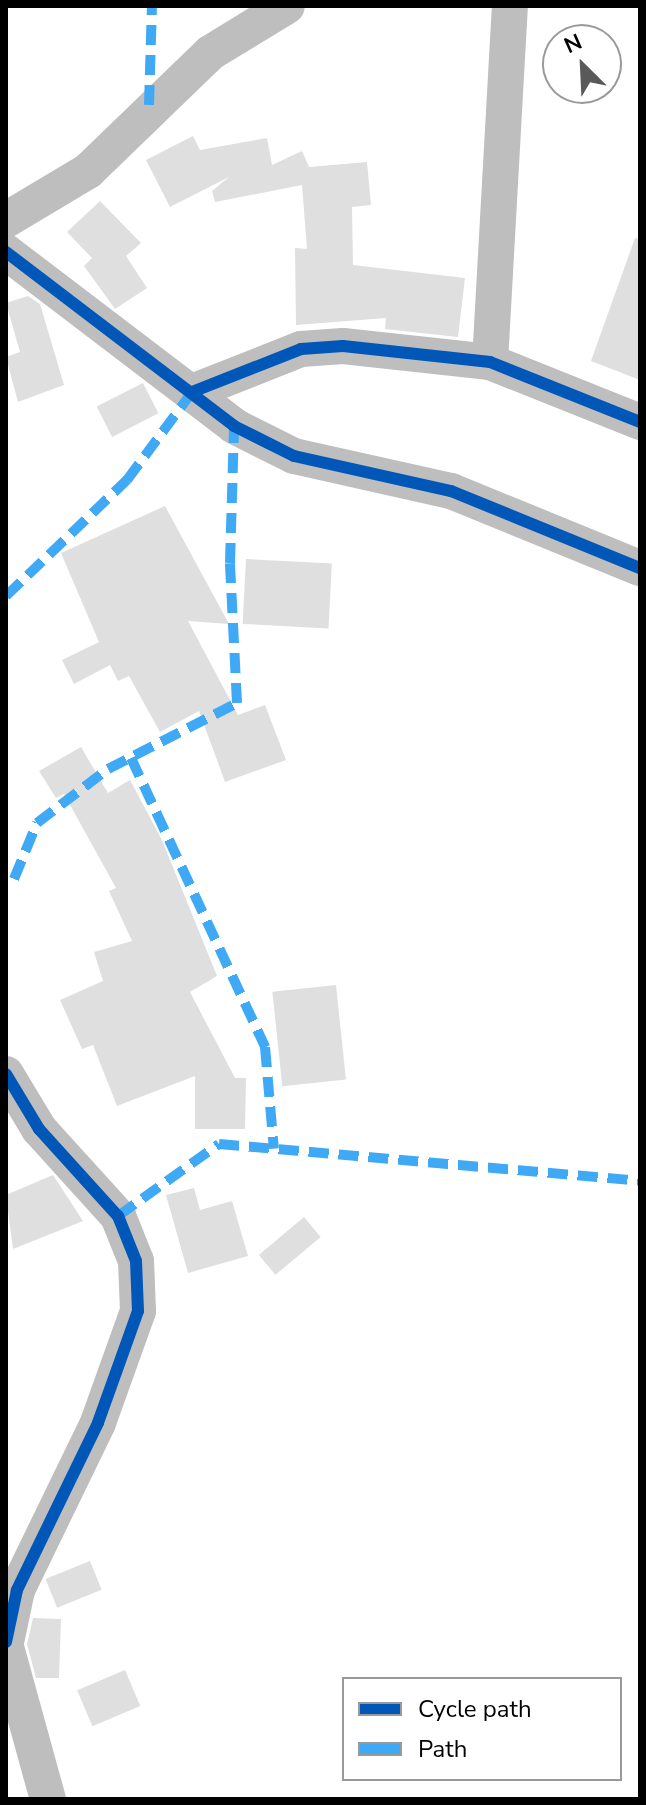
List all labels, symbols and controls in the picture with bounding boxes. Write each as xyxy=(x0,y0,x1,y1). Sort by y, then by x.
north arrow xyxy=(542,24,622,104)
text: N xyxy=(559,27,587,61)
legend xyxy=(342,1677,622,1781)
text: Cycle path xyxy=(418,1693,532,1725)
text: Path xyxy=(418,1733,467,1765)

